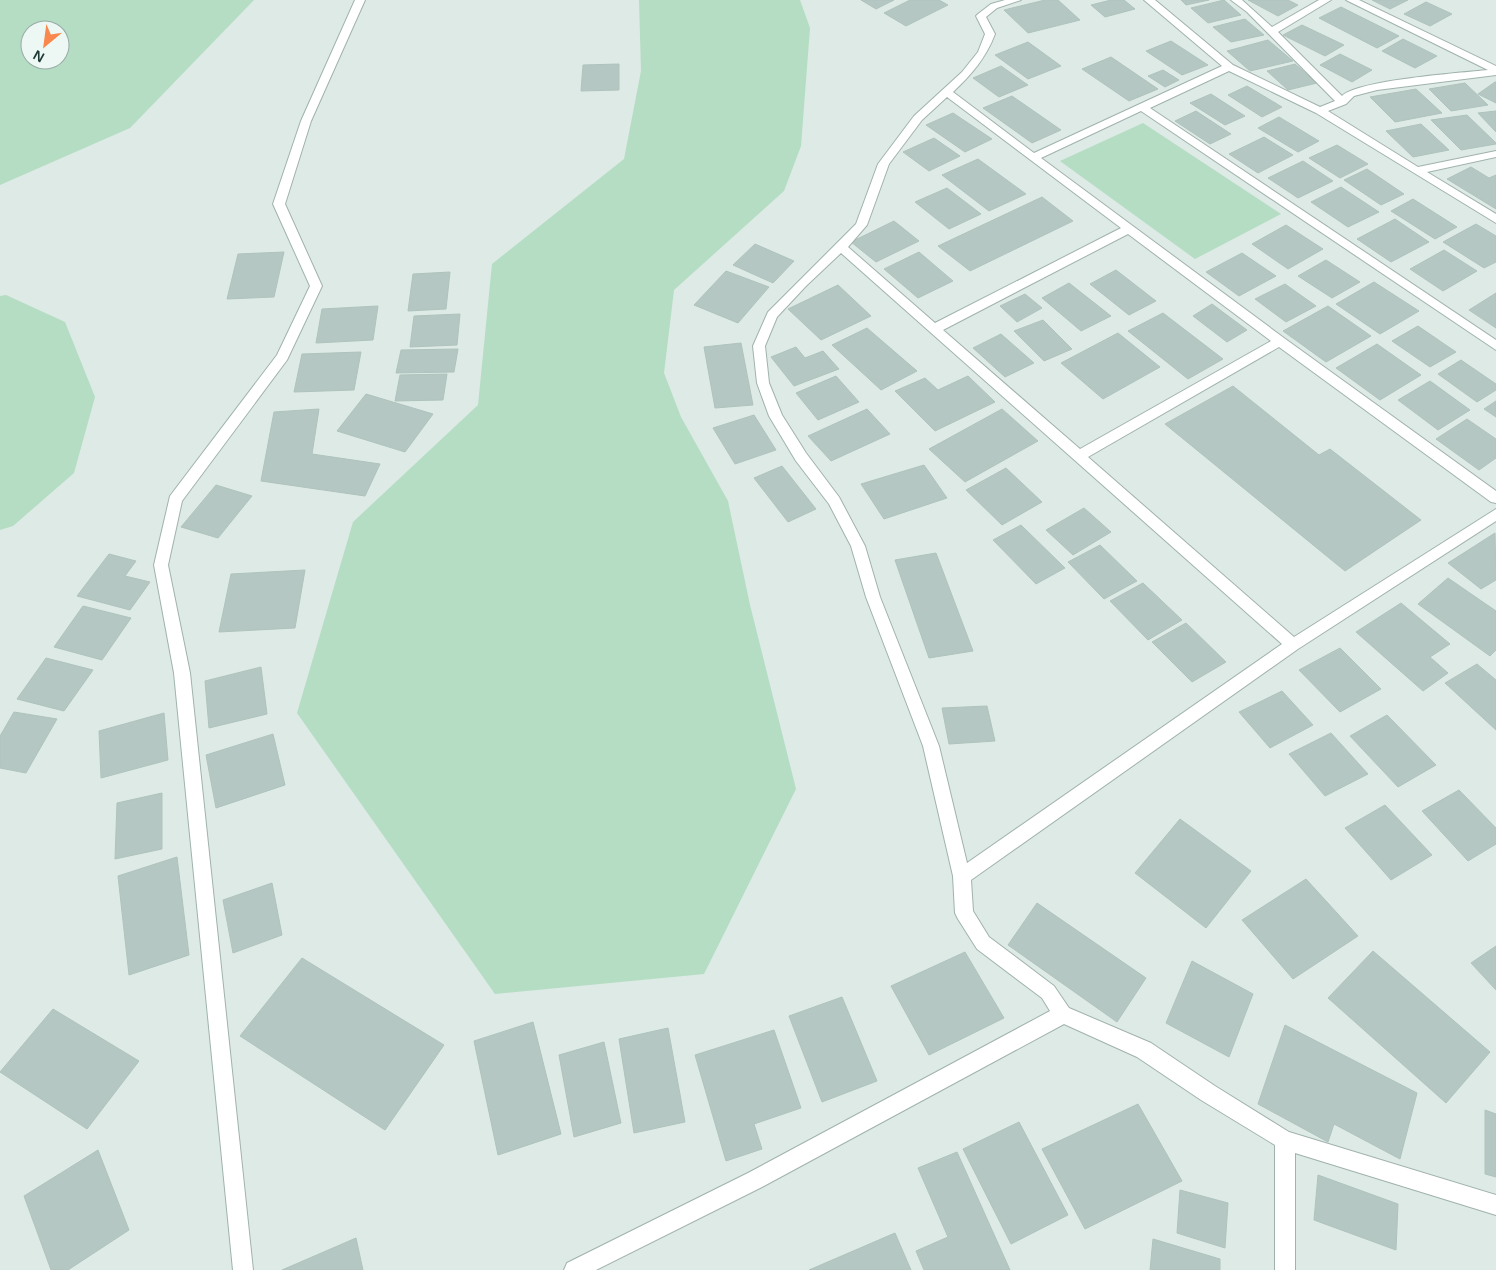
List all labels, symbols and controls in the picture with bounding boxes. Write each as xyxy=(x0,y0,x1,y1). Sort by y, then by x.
north arrow xyxy=(20,20,70,70)
text: N xyxy=(30,47,47,66)

